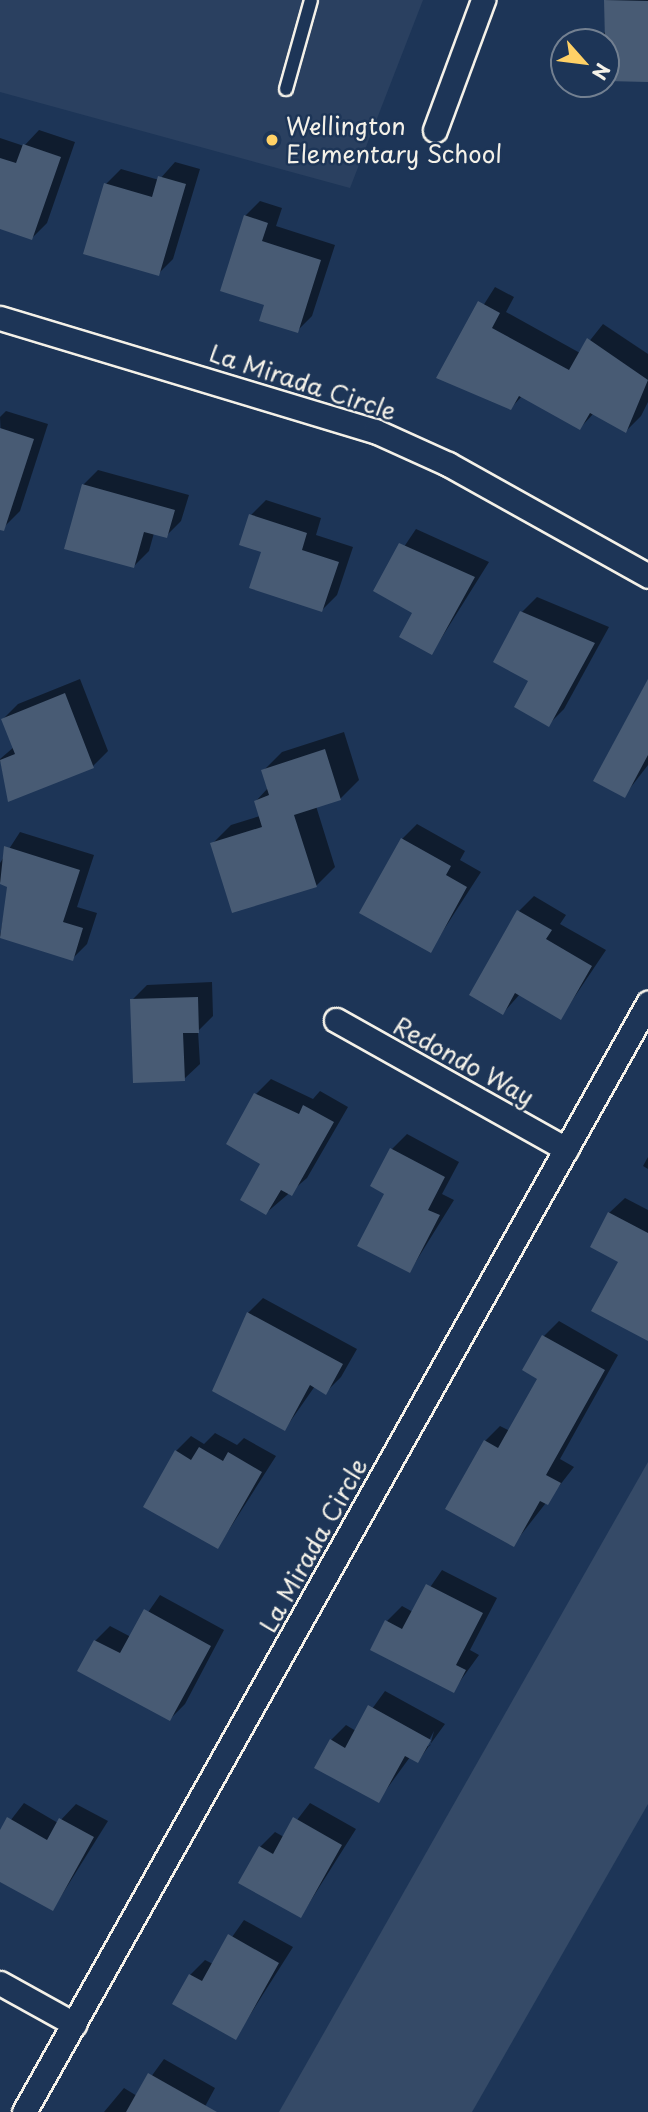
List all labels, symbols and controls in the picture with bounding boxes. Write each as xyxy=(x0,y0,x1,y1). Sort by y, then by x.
north arrow xyxy=(550,28,620,98)
text: N xyxy=(586,59,618,85)
place label: Wellington Elementary School xyxy=(286,112,502,168)
marker: Wellington Elementary School xyxy=(264,132,280,148)
street label: La Mirada Circle xyxy=(206,338,400,426)
street label: Redondo Way xyxy=(389,1011,539,1111)
street label: La Mirada Circle xyxy=(253,1453,373,1637)

